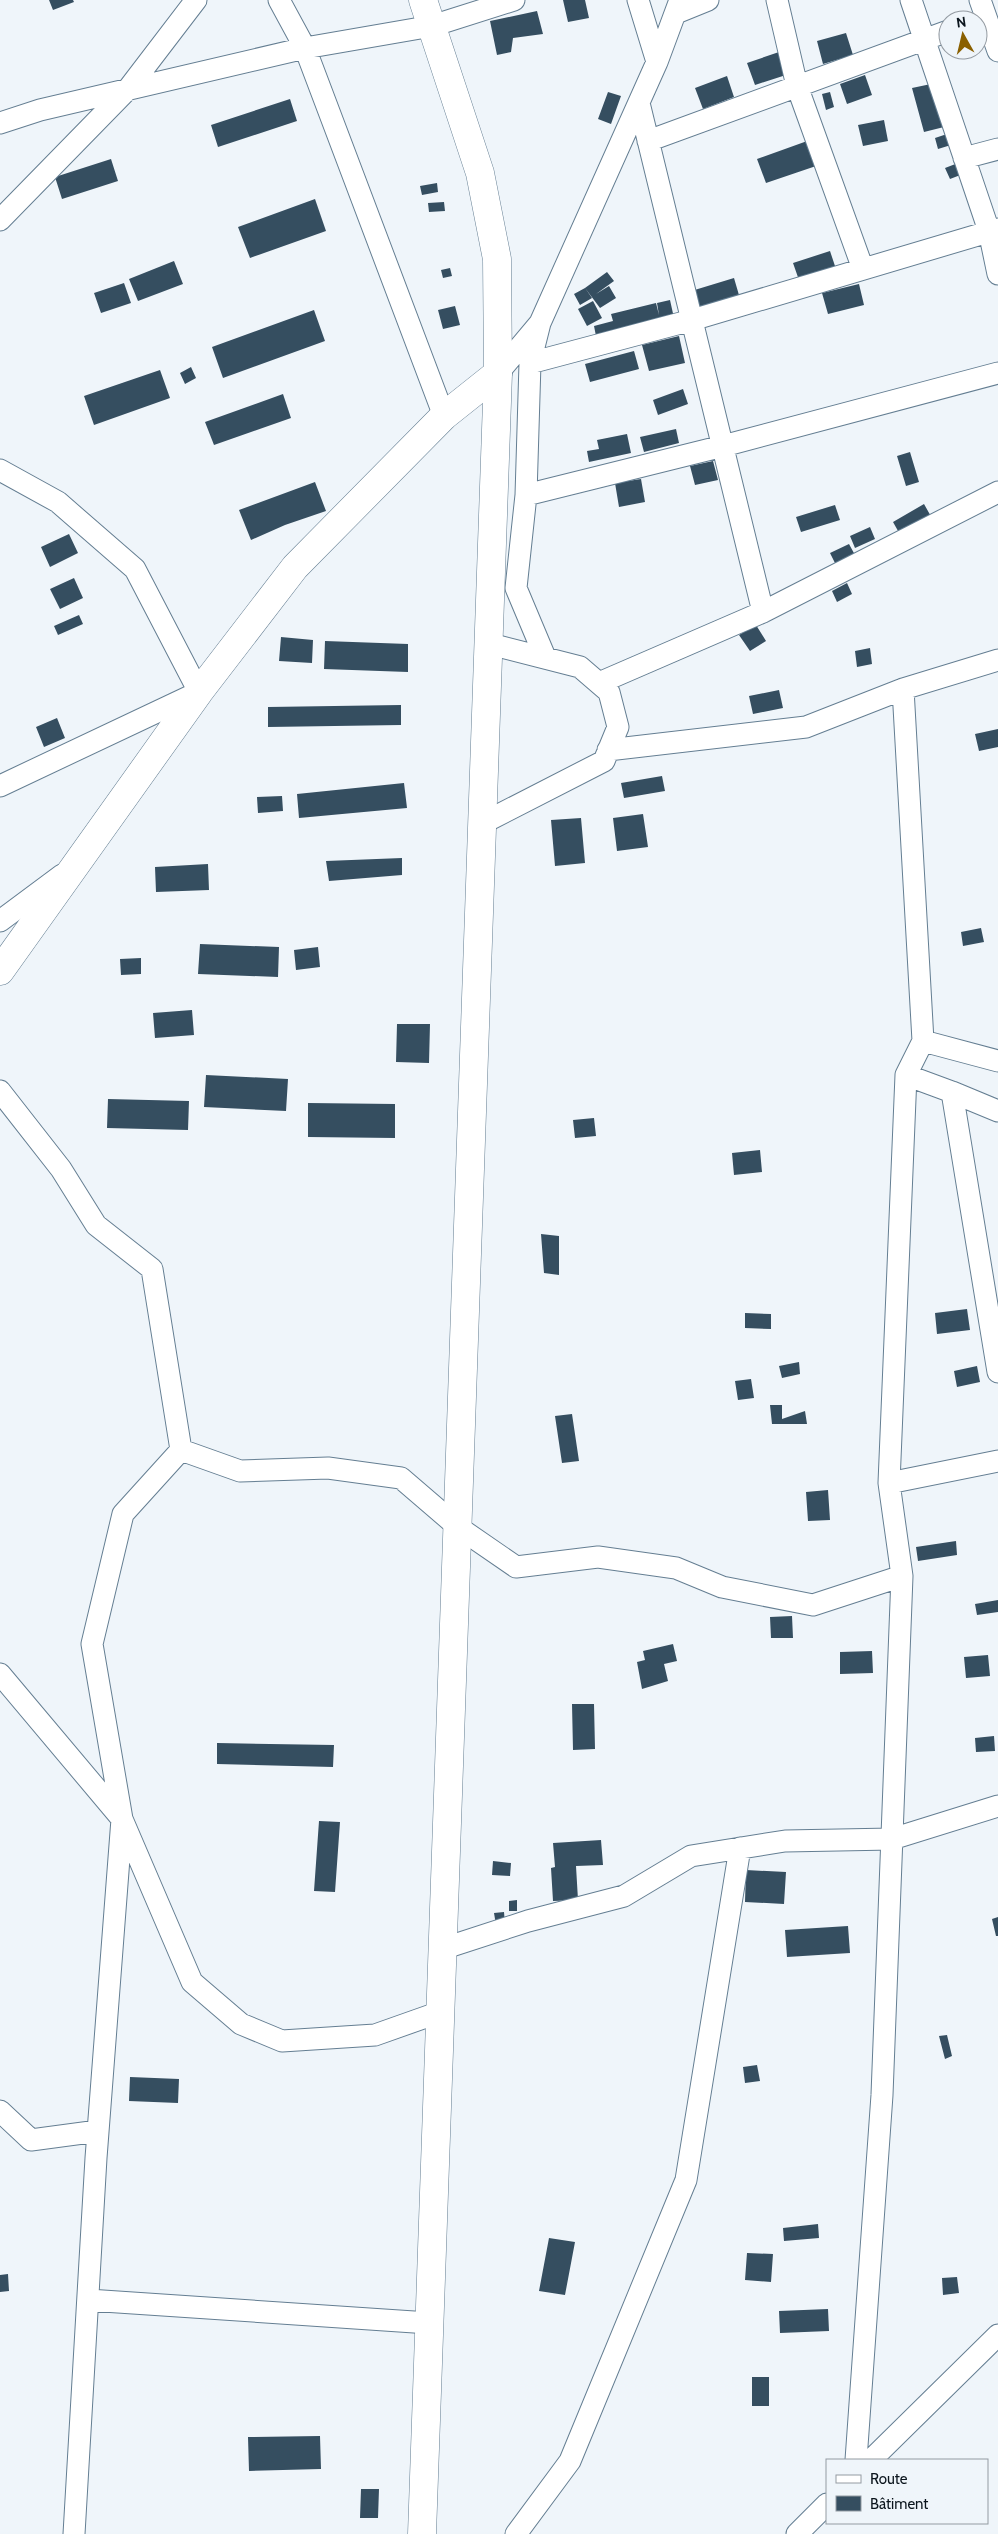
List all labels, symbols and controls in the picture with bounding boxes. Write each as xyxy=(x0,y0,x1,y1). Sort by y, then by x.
north arrow xyxy=(938,10,988,60)
text: N xyxy=(955,13,967,32)
legend xyxy=(826,2459,988,2524)
text: Route xyxy=(870,2470,908,2488)
text: Bâtiment xyxy=(870,2495,928,2513)

